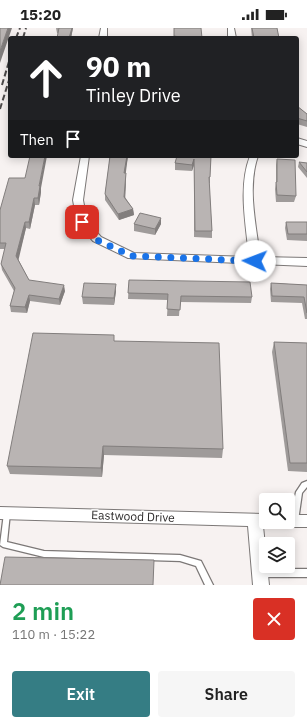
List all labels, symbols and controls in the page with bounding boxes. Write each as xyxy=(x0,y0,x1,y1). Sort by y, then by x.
text: 15:20 xyxy=(20,5,61,24)
text: 90 m xyxy=(86,48,151,85)
icon: ahead xyxy=(20,52,72,104)
text: Tinley Drive xyxy=(86,84,181,107)
icon: arrive xyxy=(62,128,84,150)
text: Then xyxy=(20,130,54,149)
pin xyxy=(65,205,99,239)
icon: arrive xyxy=(71,211,93,233)
position arrow xyxy=(234,240,276,282)
map controls xyxy=(259,493,295,573)
button: search xyxy=(259,493,295,529)
street label: Eastwood Drive xyxy=(91,507,175,525)
button: layers xyxy=(259,537,295,573)
text: 2 min xyxy=(12,595,74,627)
button: close xyxy=(253,598,295,640)
text: 110 m · 15:22 xyxy=(12,626,95,643)
button: Exit xyxy=(12,671,150,717)
button: Share xyxy=(158,671,295,717)

